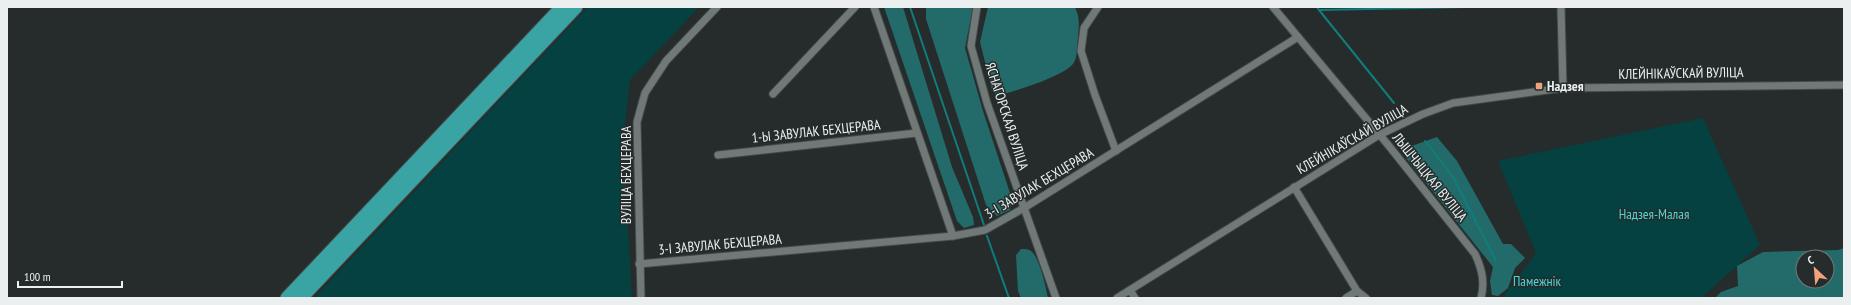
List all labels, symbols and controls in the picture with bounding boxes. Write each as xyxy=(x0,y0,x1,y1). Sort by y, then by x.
street label: ЯСНАГОРСКАЯ ВУЛІЦА xyxy=(981,60,1033,173)
street label: КЛЕЙНІКАЎСКАЙ ВУЛІЦА xyxy=(1618,63,1744,83)
place label: Надзея xyxy=(1547,77,1584,95)
marker: Надзея xyxy=(1534,81,1544,91)
street label: КЛЕЙНІКАЎСКАЙ ВУЛІЦА xyxy=(1293,100,1411,178)
street label: 1-Ы ЗАВУЛАК БЕХЦЕРАВА xyxy=(751,115,882,147)
street label: ВУЛІЦА БЕХЦЕРАВА xyxy=(617,126,635,224)
street label: ЛЫШЧЫЦКАЯ ВУЛІЦА xyxy=(1388,128,1472,225)
street label: 3-І ЗАВУЛАК БЕХЦЕРАВА xyxy=(981,143,1097,223)
park label: Надзея-Малая xyxy=(1619,205,1689,223)
street label: 3-І ЗАВУЛАК БЕХЦЕРАВА xyxy=(657,230,783,258)
north arrow xyxy=(1795,249,1835,289)
text: С xyxy=(1805,253,1816,267)
scale bar xyxy=(18,263,122,289)
text: 100 m xyxy=(24,269,51,284)
park label: Памежнік xyxy=(1513,272,1562,290)

